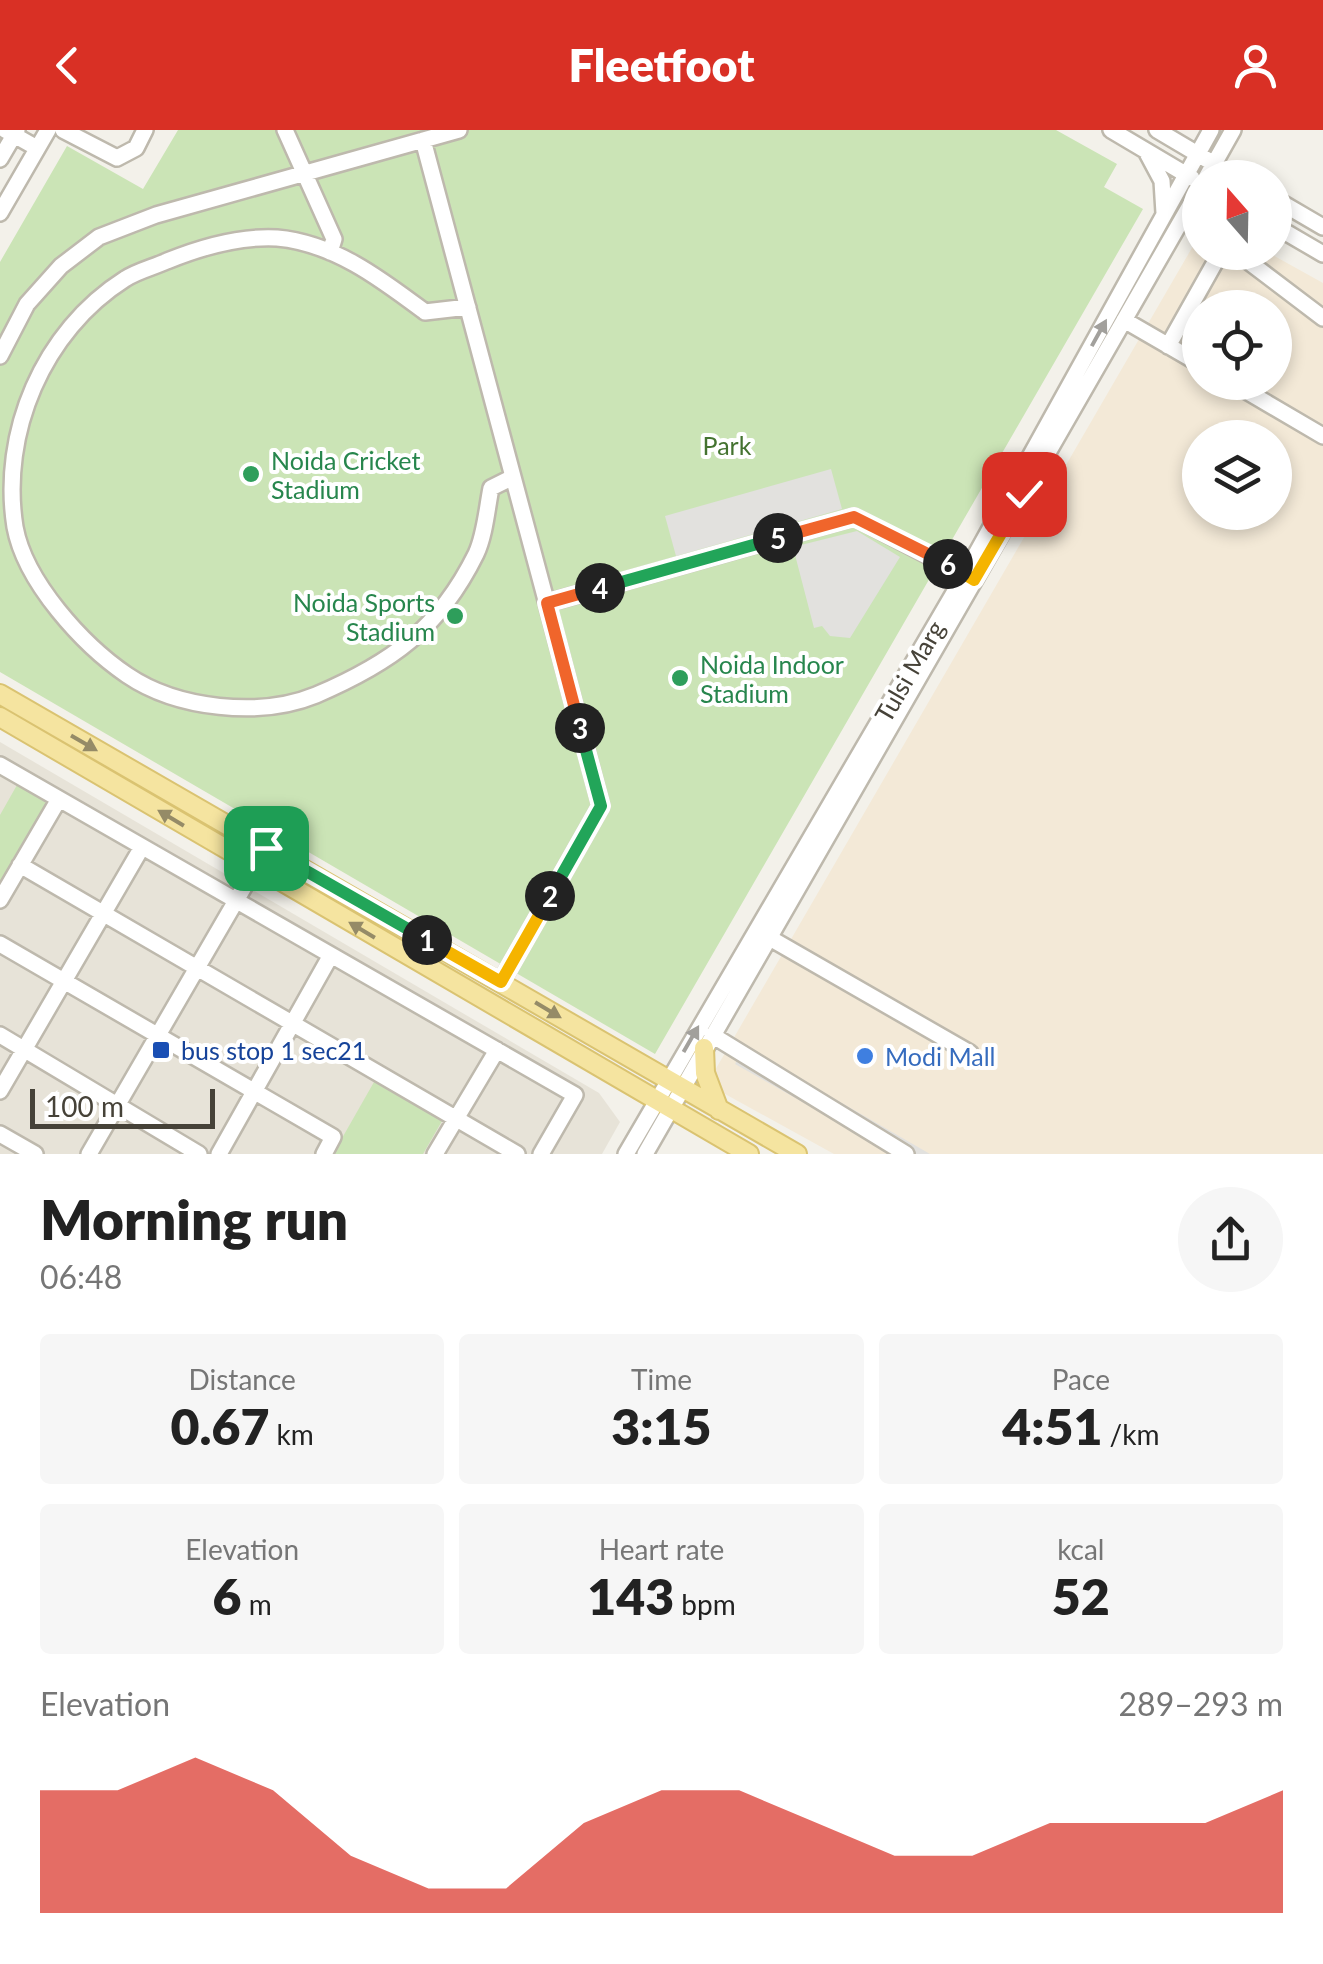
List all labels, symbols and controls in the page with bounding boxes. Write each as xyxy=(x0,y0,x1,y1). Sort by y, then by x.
icon: back xyxy=(40,38,95,93)
text: Fleetfoot xyxy=(569,38,754,92)
icon: person xyxy=(1228,38,1283,93)
north arrow xyxy=(1182,160,1292,270)
map controls xyxy=(1182,160,1292,530)
button: locate xyxy=(1182,290,1292,400)
one-way arrow xyxy=(1089,319,1107,347)
button: layers xyxy=(1182,420,1292,530)
park label: Park xyxy=(703,430,752,460)
place label: Noida Cricket Stadium xyxy=(271,445,420,504)
pin xyxy=(982,452,1067,537)
marker: Noida Cricket Stadium xyxy=(240,463,262,485)
icon: check xyxy=(997,467,1052,522)
pin: 5 xyxy=(753,513,803,563)
text: 5 xyxy=(770,521,786,555)
pin: 6 xyxy=(923,539,973,589)
text: 6 xyxy=(940,547,956,581)
pin: 4 xyxy=(575,563,625,613)
text: 4 xyxy=(592,571,608,605)
place label: Noida Sports Stadium xyxy=(293,587,435,646)
marker: Noida Sports Stadium xyxy=(444,605,466,627)
street label: Tulsi Marg xyxy=(868,615,950,727)
place label: Noida Indoor Stadium xyxy=(700,649,844,708)
marker: Noida Indoor Stadium xyxy=(669,667,691,689)
pin: 3 xyxy=(555,703,605,753)
text: 3 xyxy=(572,711,588,745)
one-way arrow xyxy=(70,734,99,751)
pin xyxy=(224,806,309,891)
one-way arrow xyxy=(157,810,185,827)
icon: arrive xyxy=(239,821,294,876)
pin: 2 xyxy=(525,871,575,921)
text: 2 xyxy=(542,879,558,913)
pin: 1 xyxy=(402,915,452,965)
one-way arrow xyxy=(348,922,376,939)
text: 1 xyxy=(419,923,435,957)
one-way arrow xyxy=(534,1001,562,1018)
one-way arrow xyxy=(682,1025,700,1053)
place label: bus stop 1 sec21 xyxy=(181,1035,366,1065)
marker: bus stop 1 sec21 xyxy=(150,1039,172,1061)
place label: Modi Mall xyxy=(885,1041,995,1071)
marker: Modi Mall xyxy=(854,1045,876,1067)
scale bar xyxy=(30,1084,215,1128)
text: 100 m xyxy=(45,1089,124,1123)
text: Morning run xyxy=(40,1186,348,1252)
button: share xyxy=(1178,1187,1283,1292)
text: 06:48 xyxy=(40,1257,122,1296)
text: Distance xyxy=(188,1362,296,1396)
text: Time xyxy=(631,1362,692,1396)
text: Pace xyxy=(1052,1362,1110,1396)
text: 0.67 xyxy=(170,1396,269,1456)
text: 3:15 xyxy=(611,1396,712,1456)
text: 4:51 xyxy=(1002,1396,1102,1456)
text: km xyxy=(269,1417,314,1451)
text: /km xyxy=(1102,1417,1160,1451)
text: Elevation xyxy=(185,1532,299,1566)
text: Heart rate xyxy=(599,1532,724,1566)
text: kcal xyxy=(1057,1532,1104,1566)
text: 6 xyxy=(213,1566,242,1626)
text: 143 xyxy=(587,1566,674,1626)
text: 52 xyxy=(1052,1566,1110,1626)
text: m xyxy=(242,1587,272,1621)
text: bpm xyxy=(674,1587,736,1621)
text: Elevation xyxy=(40,1684,170,1723)
text: 289–293 m xyxy=(1119,1684,1283,1723)

